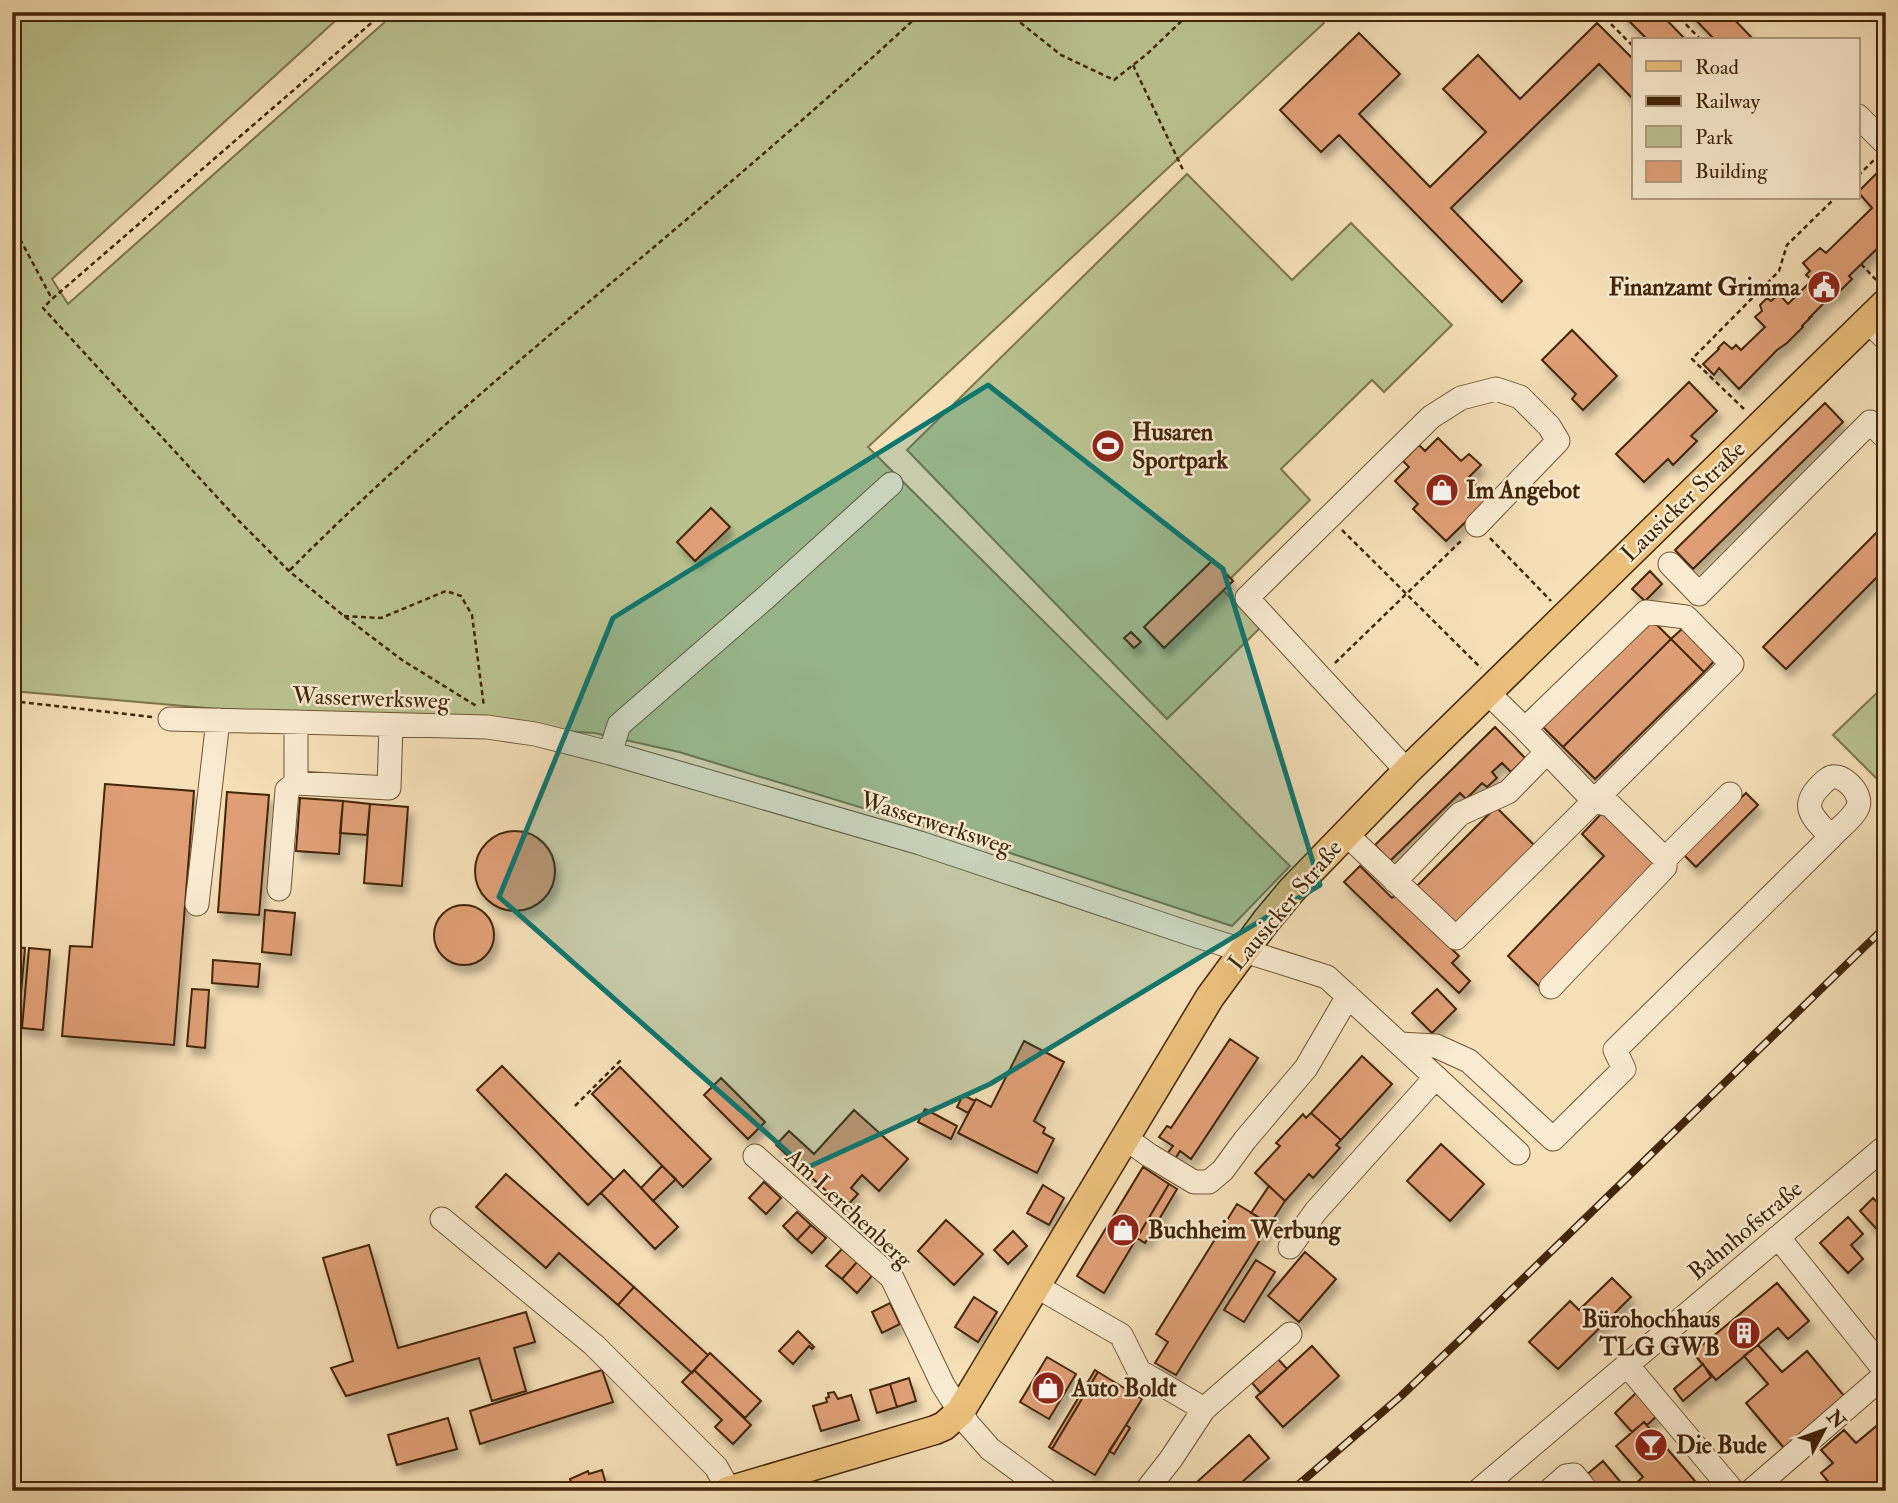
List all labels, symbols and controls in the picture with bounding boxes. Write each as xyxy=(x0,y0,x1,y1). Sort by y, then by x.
legend xyxy=(1632,38,1860,200)
text: Road xyxy=(1695,54,1740,81)
text: Railway xyxy=(1695,88,1761,115)
text: Park xyxy=(1695,124,1733,151)
text: Building xyxy=(1695,158,1768,185)
public building icon: Finanzamt Grimma xyxy=(1805,268,1843,306)
place label: Finanzamt Grimma xyxy=(1609,272,1801,303)
place label: Husaren Sportpark xyxy=(1132,417,1229,476)
sports icon: Husaren Sportpark xyxy=(1089,427,1127,465)
street label: Lausicker Straße xyxy=(1614,434,1752,569)
shop icon: Im Angebot xyxy=(1423,471,1461,509)
place label: Im Angebot xyxy=(1466,475,1580,506)
street label: Wasserwerksweg xyxy=(291,680,451,717)
street label: Wasserwerksweg xyxy=(855,784,1016,863)
street label: Lausicker Straße xyxy=(1221,833,1349,977)
street label: Am Lerchenberg xyxy=(778,1141,919,1276)
street label: Bahnhofstraße xyxy=(1682,1173,1809,1287)
shop icon: Buchheim Werbung xyxy=(1104,1211,1142,1249)
place label: Buchheim Werbung xyxy=(1148,1215,1342,1246)
place label: Bürohochhaus TLG GWB xyxy=(1582,1304,1720,1363)
building icon: Bürohochhaus TLG GWB xyxy=(1725,1314,1763,1352)
shop icon: Auto Boldt xyxy=(1029,1369,1067,1407)
place label: Auto Boldt xyxy=(1071,1373,1177,1404)
north arrow xyxy=(1790,1394,1860,1464)
text: N xyxy=(1821,1404,1851,1435)
bar icon: Die Bude xyxy=(1632,1426,1670,1464)
place label: Die Bude xyxy=(1676,1430,1767,1461)

